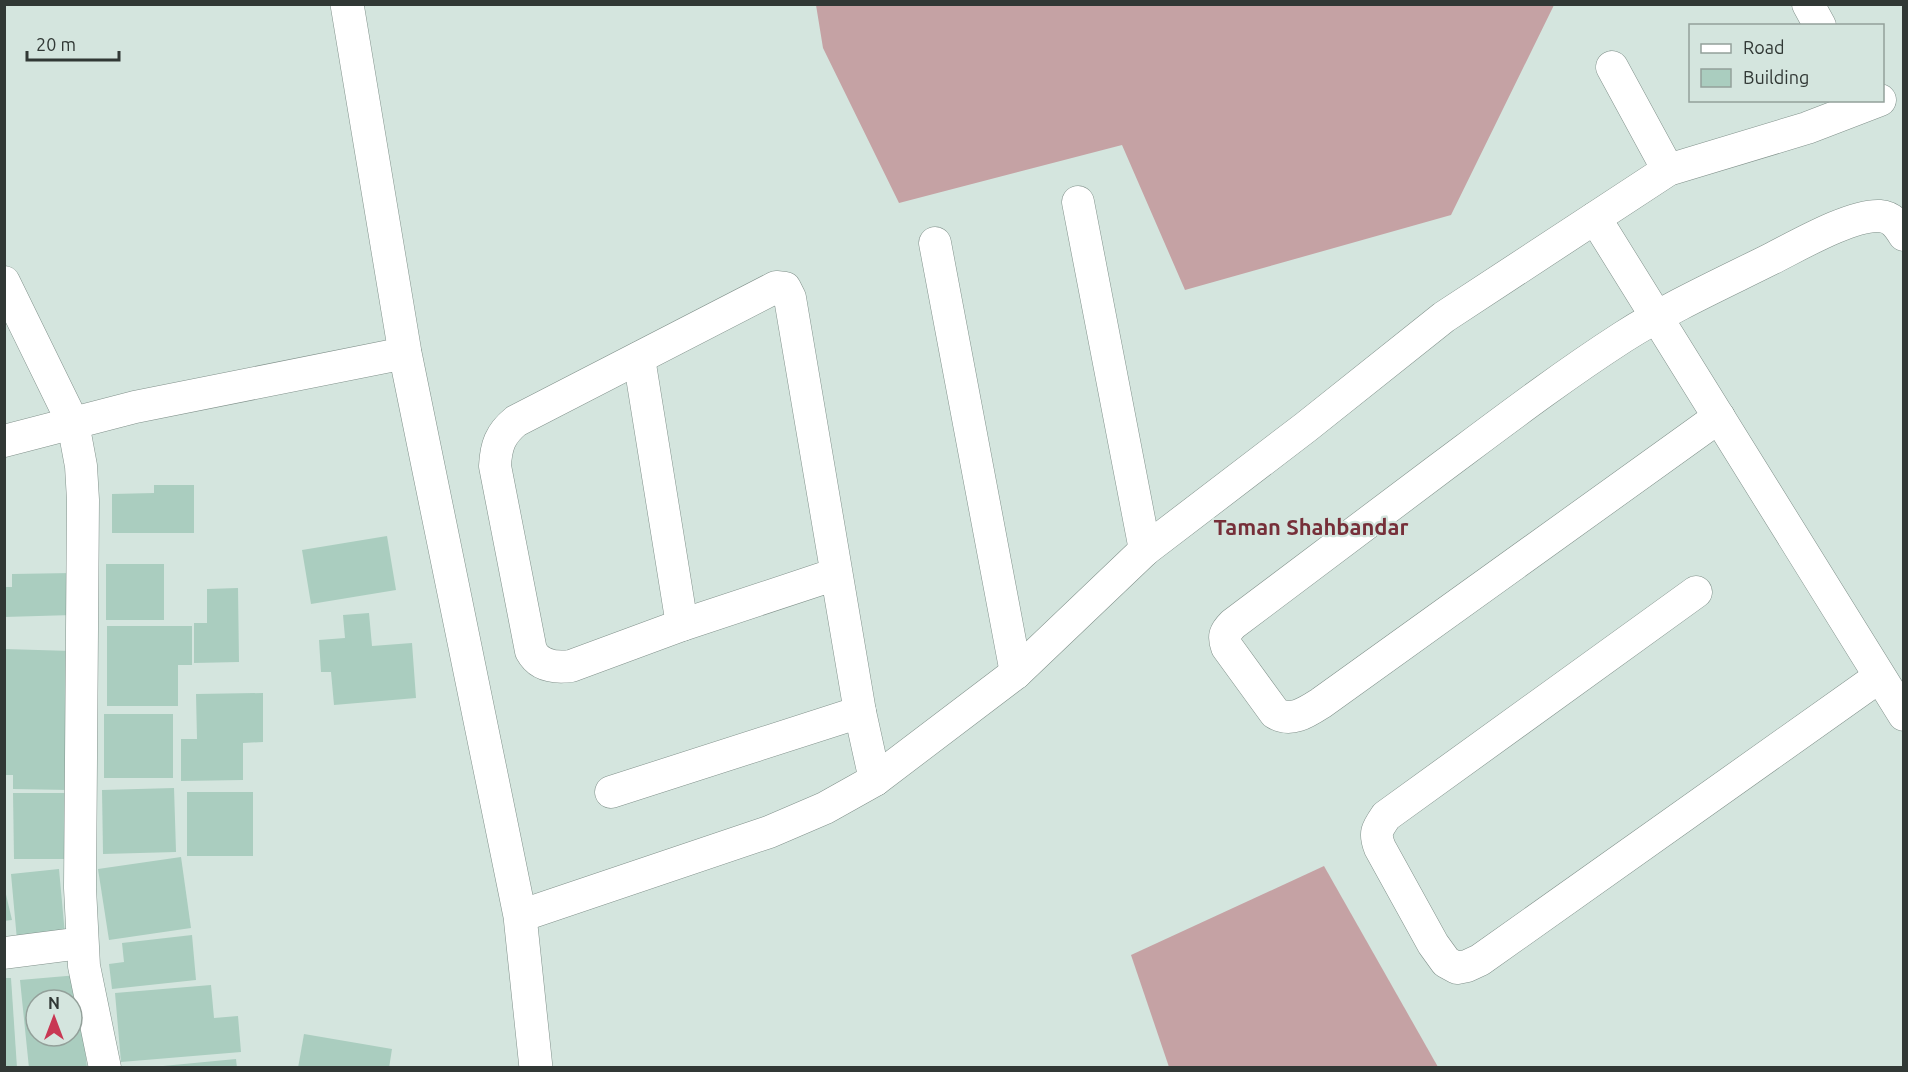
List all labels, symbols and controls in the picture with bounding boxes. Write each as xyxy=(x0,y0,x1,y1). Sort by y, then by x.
scale bar xyxy=(27,24,118,62)
legend xyxy=(1689,24,1884,102)
text: 20 m xyxy=(36,34,76,54)
text: Road xyxy=(1743,37,1785,57)
text: Building xyxy=(1743,67,1809,87)
district label: Taman Shahbandar xyxy=(1213,514,1409,539)
north arrow xyxy=(24,988,84,1048)
text: N xyxy=(48,994,60,1012)

